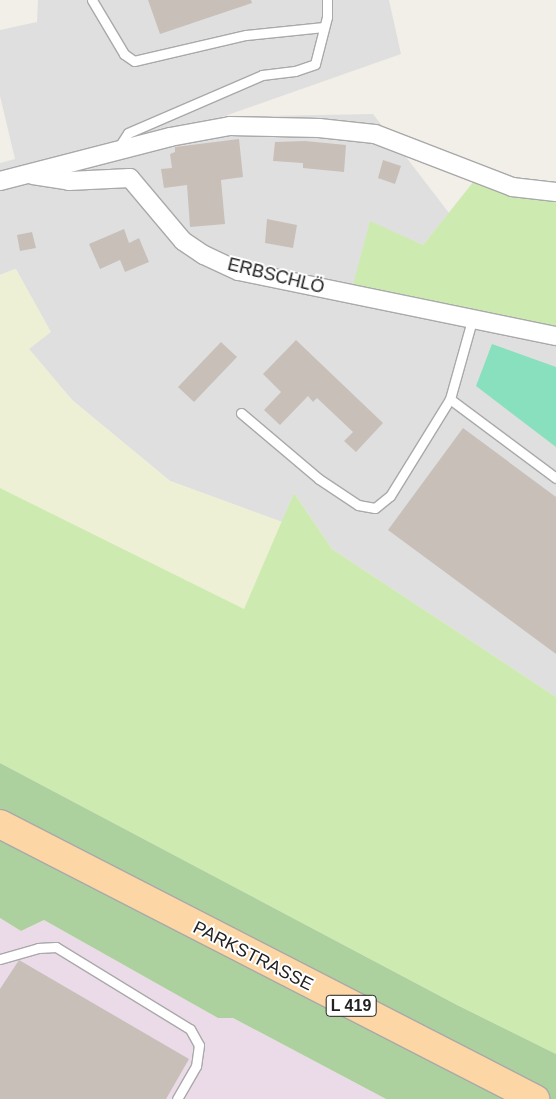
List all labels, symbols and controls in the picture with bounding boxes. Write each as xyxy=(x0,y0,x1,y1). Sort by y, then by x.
street label: ERBSCHLÖ xyxy=(225,254,327,298)
street label: PARKSTRASSE xyxy=(189,916,317,996)
road number: L 419 xyxy=(325,992,377,1019)

